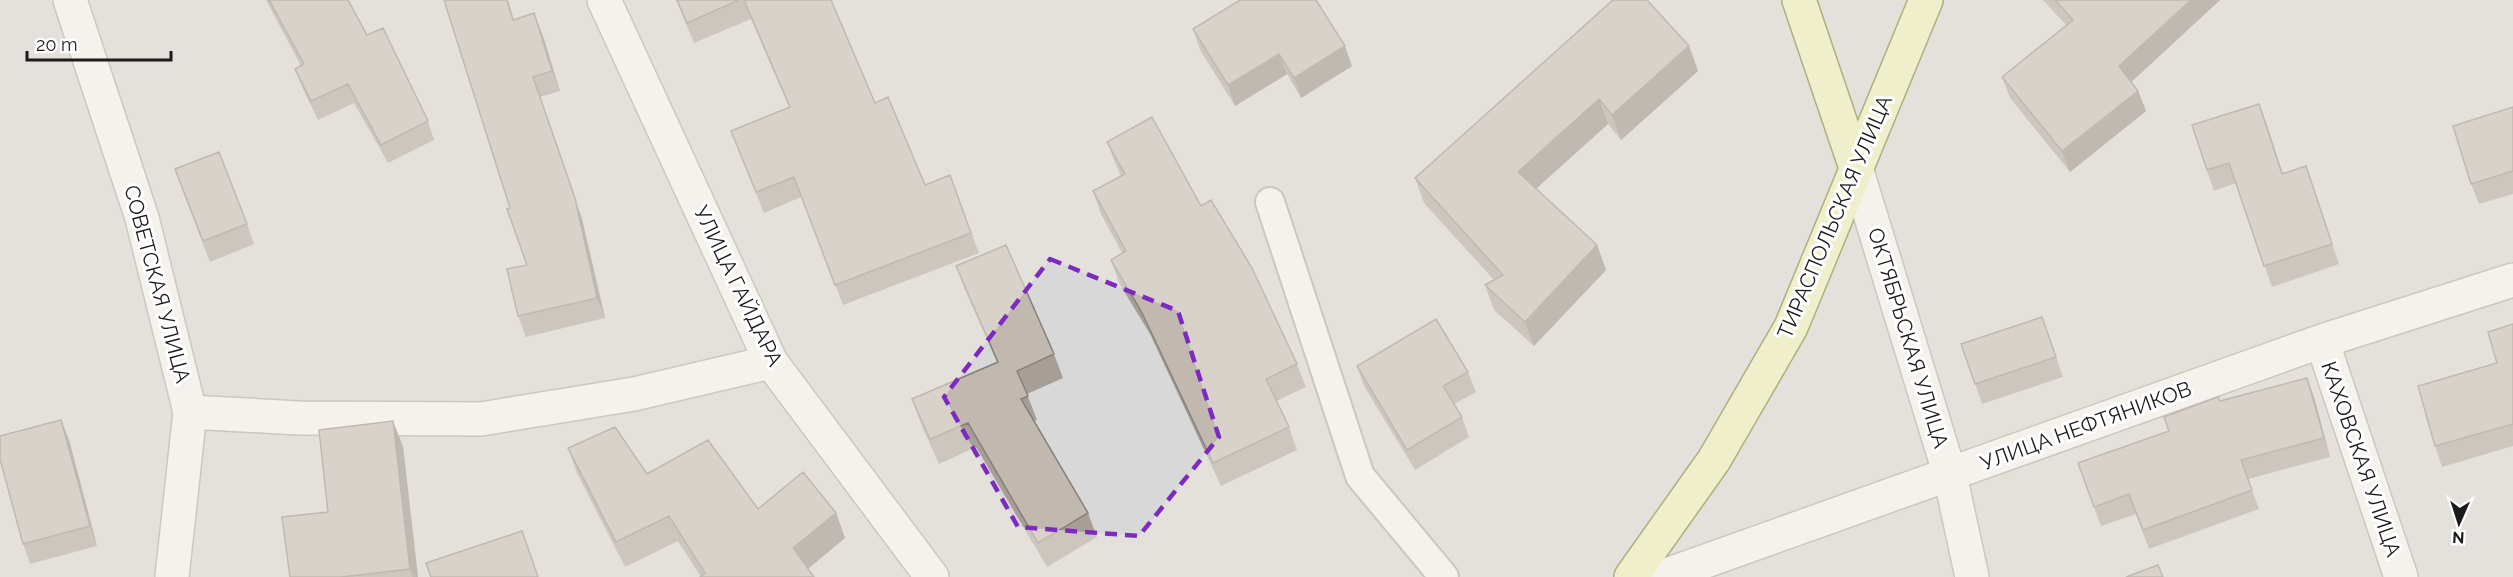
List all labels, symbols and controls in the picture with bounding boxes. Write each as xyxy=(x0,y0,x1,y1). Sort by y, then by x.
scale bar xyxy=(27,24,171,62)
text: 20 m xyxy=(36,34,78,55)
street label: ТИРАСПОЛЬСКАЯ УЛИЦА xyxy=(1772,91,1897,342)
street label: СОВЕТСКАЯ УЛИЦА xyxy=(119,182,196,385)
street label: УЛИЦА ГАЙДАРА xyxy=(689,201,788,370)
street label: ОКТЯБРЬСКАЯ УЛИЦА xyxy=(1863,225,1954,451)
street label: КАХОВСКАЯ УЛИЦА xyxy=(2316,358,2407,560)
street label: УЛИЦА НЕФТЯНИКОВ xyxy=(1977,376,2195,475)
north arrow xyxy=(2429,493,2489,553)
text: N xyxy=(2452,528,2465,547)

